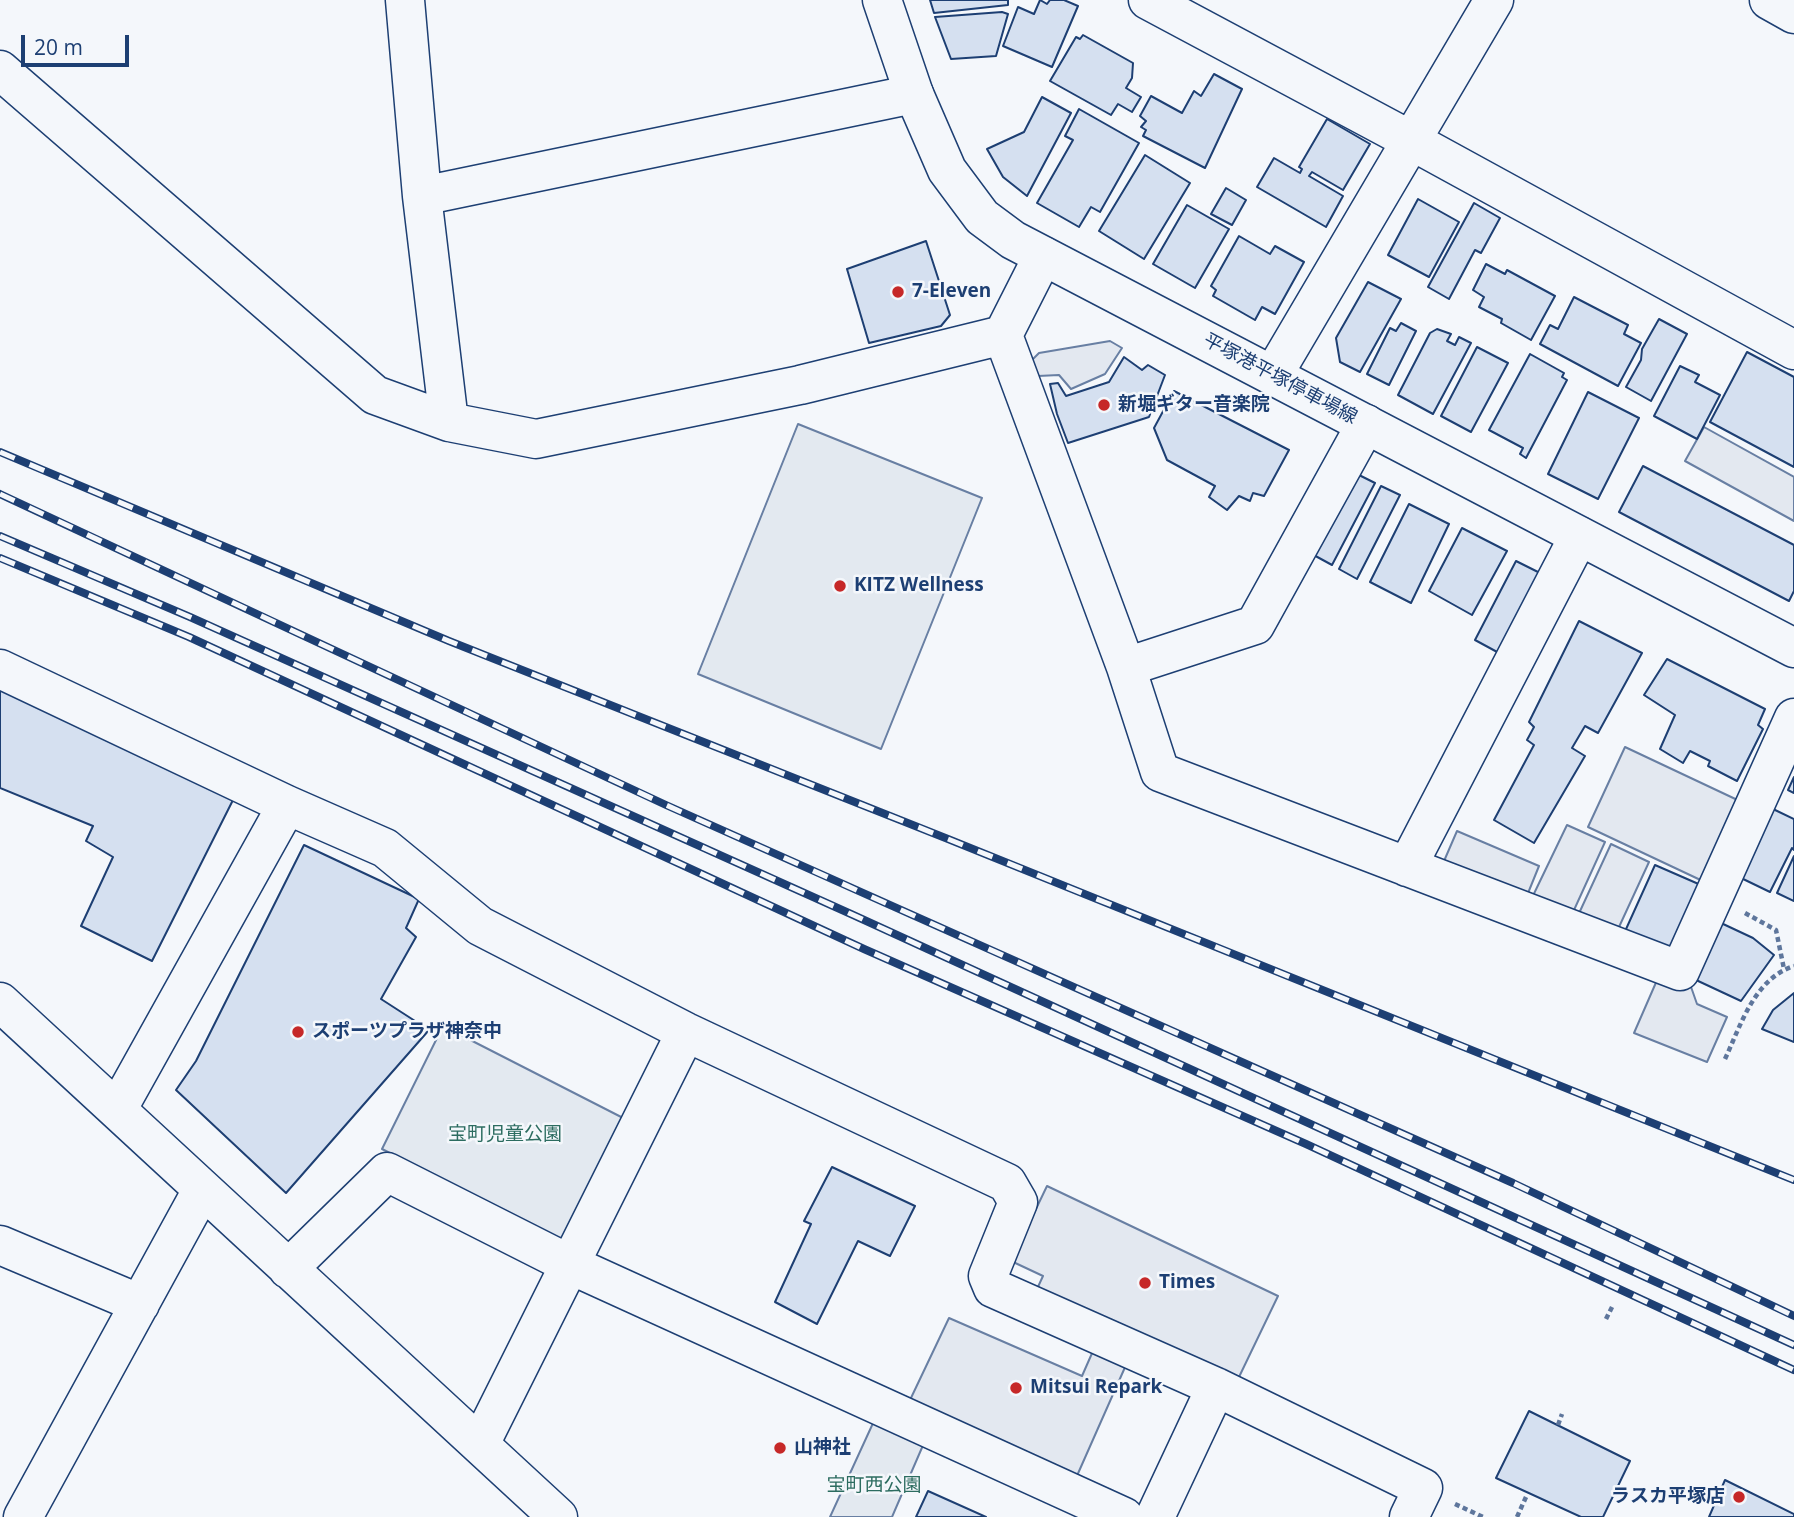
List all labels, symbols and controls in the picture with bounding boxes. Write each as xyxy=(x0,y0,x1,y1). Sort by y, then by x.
scale bar xyxy=(24,21,133,65)
text: 20 m xyxy=(34,33,83,61)
place label: 7-Eleven xyxy=(912,281,991,303)
marker: 7-Eleven xyxy=(890,284,906,300)
street label: 平塚港平塚停車場線 xyxy=(1199,329,1361,429)
place label: 新堀ギター音楽院 xyxy=(1118,394,1270,416)
marker: 新堀ギター音楽院 xyxy=(1096,397,1112,413)
place label: KITZ Wellness xyxy=(854,575,984,597)
marker: KITZ Wellness xyxy=(832,578,848,594)
place label: スポーツプラザ神奈中 xyxy=(312,1021,502,1043)
marker: スポーツプラザ神奈中 xyxy=(290,1024,306,1040)
park label: 宝町児童公園 xyxy=(448,1124,562,1146)
place label: Times xyxy=(1159,1272,1215,1294)
marker: Times xyxy=(1137,1275,1153,1291)
place label: Mitsui Repark xyxy=(1030,1377,1162,1399)
marker: Mitsui Repark xyxy=(1008,1380,1024,1396)
place label: 山神社 xyxy=(794,1437,851,1459)
marker: 山神社 xyxy=(772,1440,788,1456)
park label: 宝町西公園 xyxy=(827,1475,921,1497)
place label: ラスカ平塚店 xyxy=(1611,1486,1725,1508)
marker: ラスカ平塚店 xyxy=(1731,1489,1747,1505)

